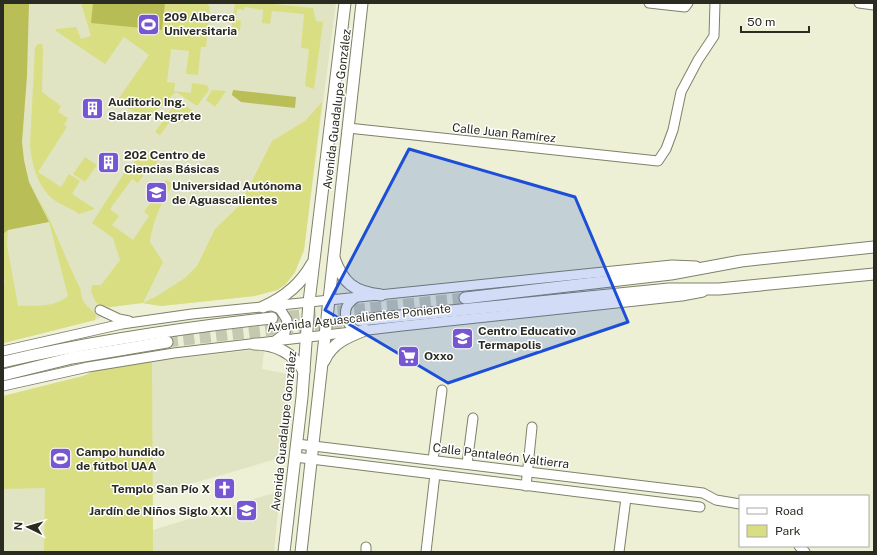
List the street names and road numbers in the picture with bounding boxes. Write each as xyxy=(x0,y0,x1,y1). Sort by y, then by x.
street label: Avenida Guadalupe González xyxy=(320,28,354,190)
street label: Calle Juan Ramírez xyxy=(451,121,557,145)
street label: Avenida Aguascalientes Poniente xyxy=(266,301,452,335)
street label: Avenida Guadalupe González xyxy=(269,350,299,512)
street label: Calle Pantaleón Valtierra xyxy=(432,441,570,471)

